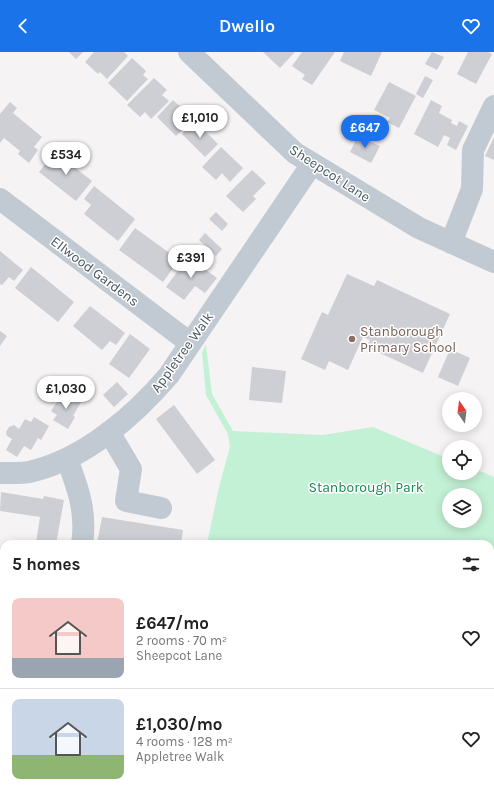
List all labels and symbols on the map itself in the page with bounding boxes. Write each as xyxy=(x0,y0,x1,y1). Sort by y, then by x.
pin: £1,010 xyxy=(167,105,233,139)
pin: £647 xyxy=(341,115,389,149)
street label: Sheepcot Lane xyxy=(286,141,373,206)
pin: £534 xyxy=(42,142,90,176)
street label: Ellwood Gardens xyxy=(47,233,142,310)
pin: £391 xyxy=(167,245,215,279)
street label: Appletree Walk xyxy=(148,309,217,396)
place label: Stanborough Primary School xyxy=(360,323,456,356)
marker: Stanborough Primary School xyxy=(347,334,357,344)
pin: £1,030 xyxy=(33,376,99,410)
north arrow xyxy=(442,392,482,432)
park label: Stanborough Park xyxy=(308,479,424,496)

